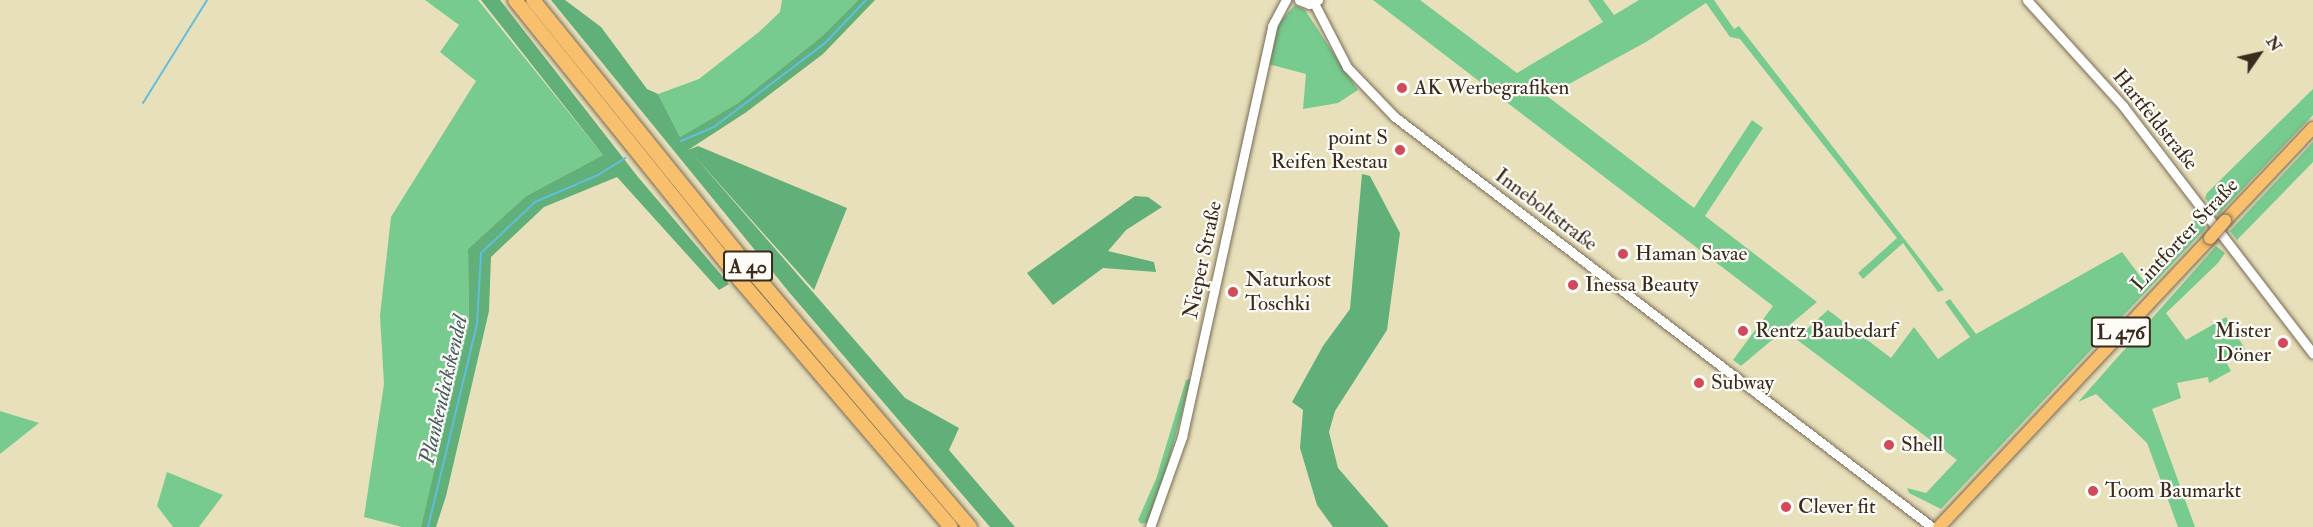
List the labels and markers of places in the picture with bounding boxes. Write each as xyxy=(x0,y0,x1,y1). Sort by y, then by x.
place label: AK Werbegrafiken xyxy=(1414,75,1569,101)
marker: AK Werbegrafiken xyxy=(1395,81,1409,95)
place label: point S Reifen Restau xyxy=(1271,125,1388,175)
marker: point S Reifen Restau xyxy=(1393,143,1407,157)
place label: Haman Savae xyxy=(1635,241,1747,267)
marker: Haman Savae xyxy=(1616,247,1630,261)
place label: Naturkost Toschki xyxy=(1245,267,1331,317)
place label: Inessa Beauty xyxy=(1585,272,1699,298)
marker: Inessa Beauty xyxy=(1566,278,1580,292)
marker: Naturkost Toschki xyxy=(1226,285,1240,299)
place label: Rentz Baubedarf xyxy=(1755,318,1897,344)
place label: Mister Döner xyxy=(2214,318,2271,368)
marker: Rentz Baubedarf xyxy=(1736,324,1750,338)
marker: Mister Döner xyxy=(2276,336,2290,350)
place label: Subway xyxy=(1711,370,1774,396)
marker: Subway xyxy=(1692,376,1706,390)
place label: Shell xyxy=(1901,432,1943,458)
marker: Shell xyxy=(1882,438,1896,452)
place label: Toom Baumarkt xyxy=(2105,478,2241,504)
marker: Toom Baumarkt xyxy=(2086,484,2100,498)
place label: Clever fit xyxy=(1798,494,1876,520)
marker: Clever fit xyxy=(1779,500,1793,514)

